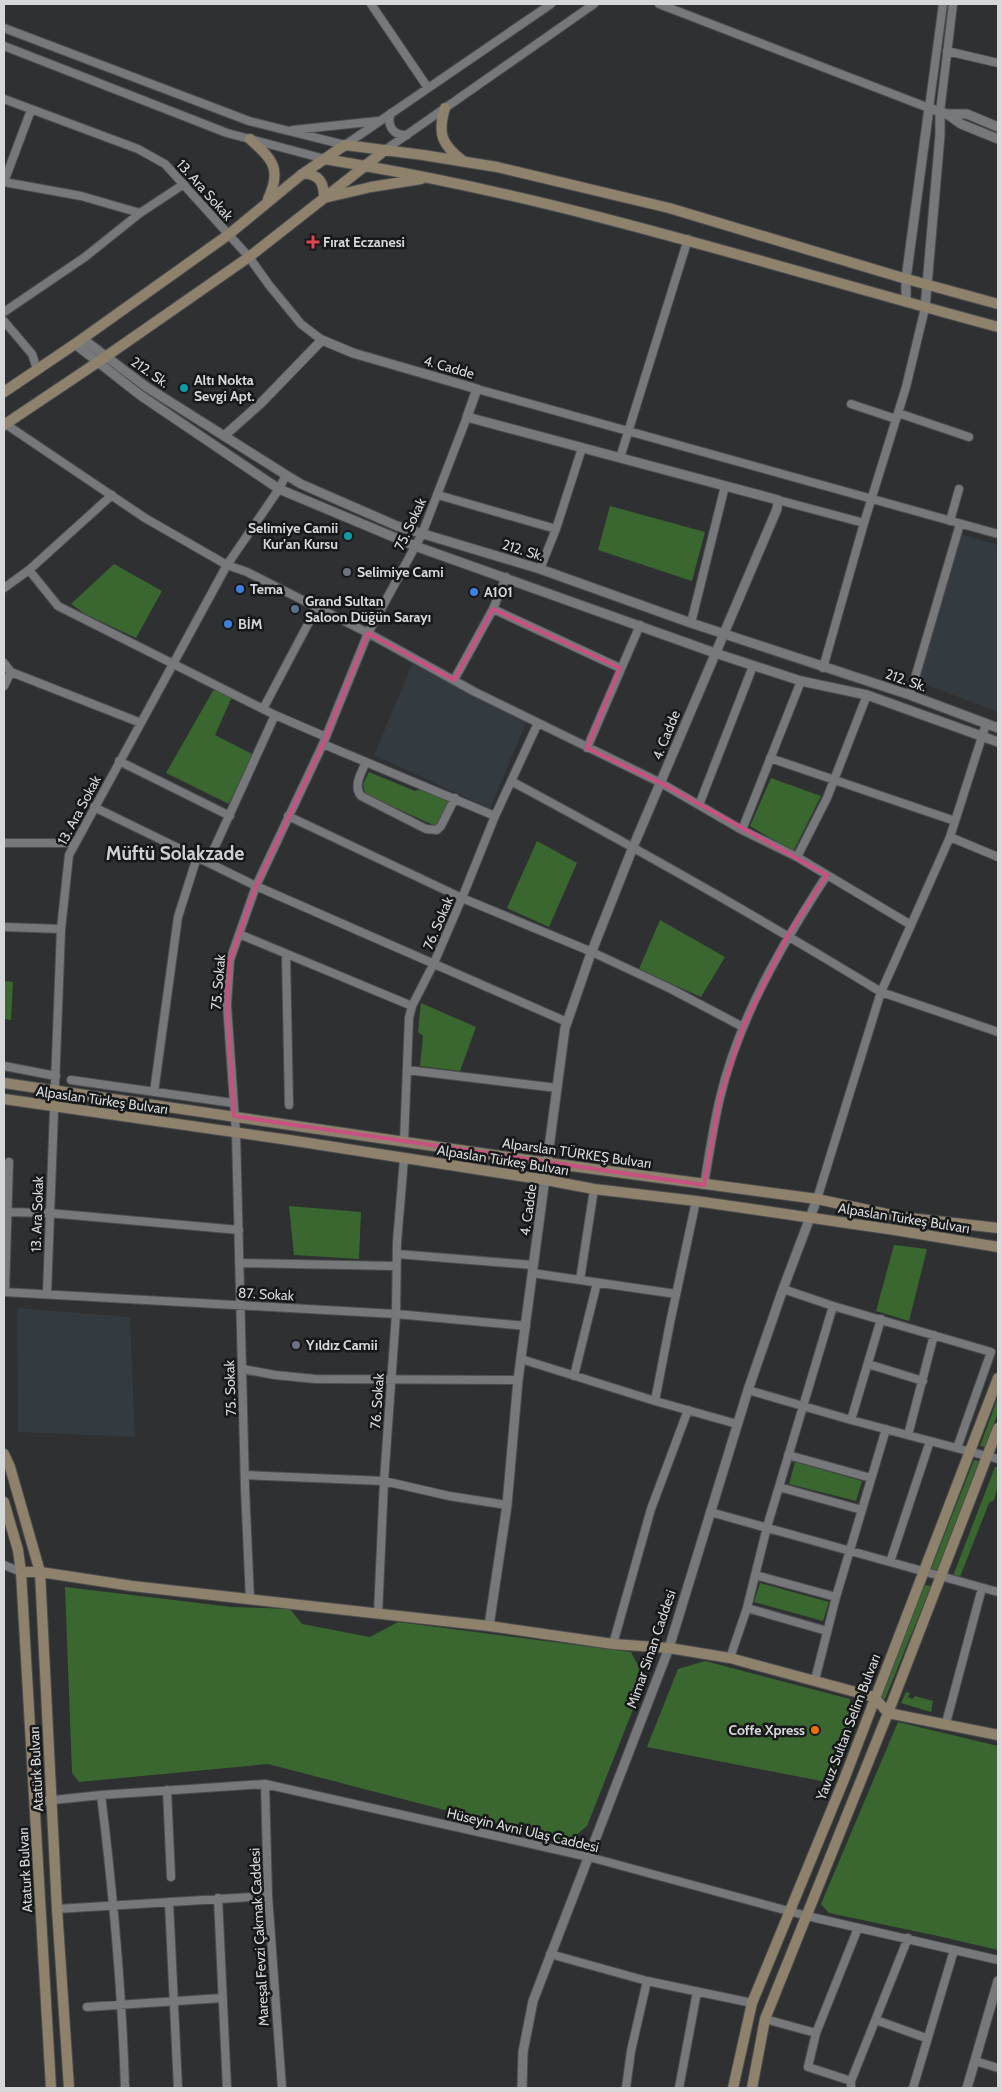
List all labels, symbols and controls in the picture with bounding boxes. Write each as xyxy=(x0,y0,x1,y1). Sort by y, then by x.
street label: 13. Ara Sokak xyxy=(173,156,238,225)
place label: Fırat Eczanesi xyxy=(323,233,405,251)
marker: Fırat Eczanesi xyxy=(307,236,319,248)
street label: 4. Cadde xyxy=(422,351,476,383)
street label: 212. Sk. xyxy=(127,352,173,392)
place label: Altı Nokta Sevgi Apt. xyxy=(194,371,255,405)
marker: Altı Nokta Sevgi Apt. xyxy=(178,382,190,394)
street label: 75. Sokak xyxy=(390,494,430,553)
place label: Selimiye Camii Kur'an Kursu xyxy=(248,519,338,553)
marker: Selimiye Camii Kur'an Kursu xyxy=(342,530,354,542)
street label: 212. Sk. xyxy=(500,535,546,565)
place label: Selimiye Cami xyxy=(357,563,444,581)
marker: Selimiye Cami xyxy=(341,566,353,578)
place label: Tema xyxy=(250,580,283,598)
marker: Tema xyxy=(234,583,246,595)
place label: A101 xyxy=(484,583,513,601)
marker: A101 xyxy=(468,586,480,598)
place label: Grand Sultan Saloon Düğün Sarayı xyxy=(305,592,431,626)
marker: Grand Sultan Saloon Düğün Sarayı xyxy=(289,603,301,615)
place label: BİM xyxy=(238,615,263,633)
marker: BİM xyxy=(222,618,234,630)
street label: 212. Sk. xyxy=(883,665,929,695)
street label: 4. Cadde xyxy=(648,708,684,762)
street label: 13. Ara Sokak xyxy=(53,772,105,848)
district label: Müftü Solakzade xyxy=(106,842,244,865)
street label: 76. Sokak xyxy=(419,893,457,952)
street label: 75. Sokak xyxy=(207,953,229,1011)
street label: Alpaslan Türkeş Bulvarı xyxy=(35,1082,169,1118)
street label: Alparslan TÜRKEŞ Bulvarı xyxy=(501,1134,653,1172)
street label: Alpaslan Türkeş Bulvarı xyxy=(436,1141,570,1179)
street label: 13. Ara Sokak xyxy=(27,1175,47,1252)
street label: 4. Cadde xyxy=(515,1183,541,1237)
street label: Alpaslan Türkeş Bulvarı xyxy=(837,1199,971,1237)
street label: 87. Sokak xyxy=(238,1284,295,1304)
place label: Yıldız Camii xyxy=(305,1336,378,1354)
marker: Yıldız Camii xyxy=(290,1339,302,1351)
street label: 75. Sokak xyxy=(220,1359,240,1416)
street label: 76. Sokak xyxy=(366,1372,388,1429)
street label: Mimar Sinan Caddesi xyxy=(622,1587,680,1711)
street label: Yavuz Sultan Selim Bulvarı xyxy=(811,1651,884,1804)
place label: Coffe Xpress xyxy=(729,1721,805,1739)
marker: Coffe Xpress xyxy=(809,1724,821,1736)
street label: Atatürk Bulvarı xyxy=(25,1726,47,1812)
street label: Hüseyin Avni Ulaş Caddesi xyxy=(445,1804,601,1856)
street label: Ataturk Bulvarı xyxy=(14,1827,36,1913)
street label: Mareşal Fevzi Çakmak Caddesi xyxy=(245,1847,273,2027)

